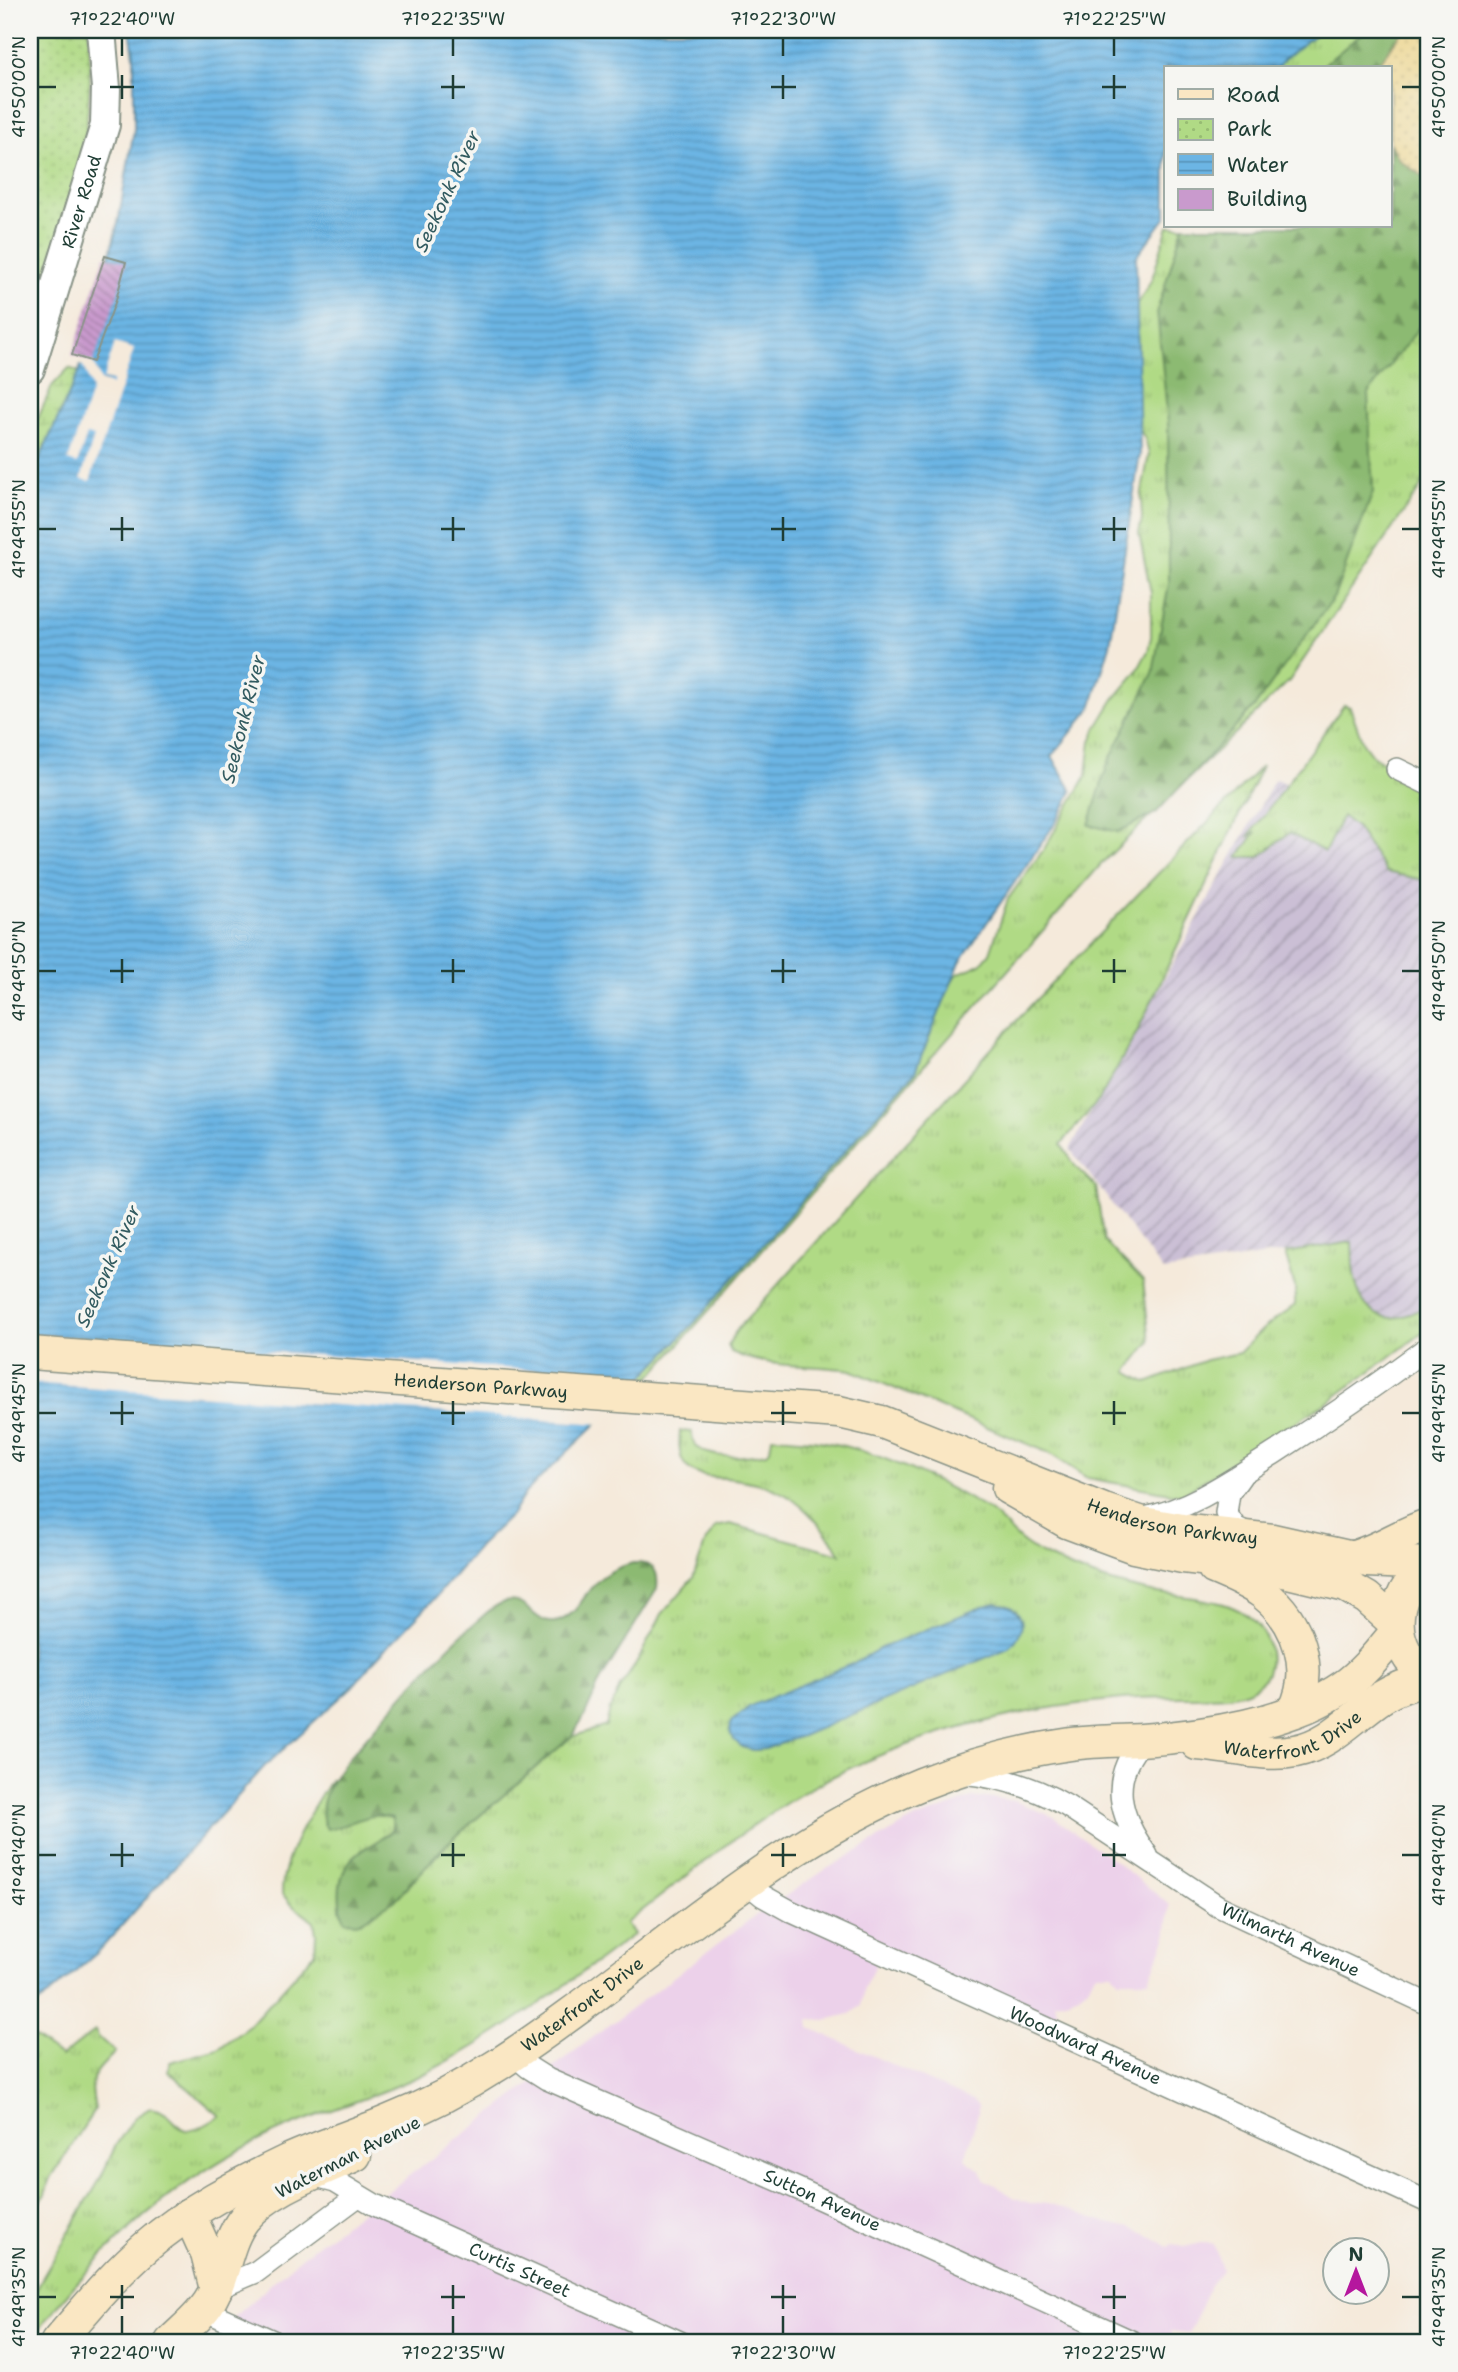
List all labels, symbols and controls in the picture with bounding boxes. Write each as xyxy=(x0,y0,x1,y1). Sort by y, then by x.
text: 71°22'40"W xyxy=(69,7,175,31)
text: 71°22'35"W xyxy=(401,7,505,31)
text: 71°22'30"W xyxy=(730,7,836,31)
text: 71°22'25"W xyxy=(1062,7,1166,31)
text: 41°50'00"N xyxy=(7,36,31,138)
text: 41°50'00"N xyxy=(1427,36,1451,138)
legend xyxy=(1164,66,1392,228)
text: Road xyxy=(1227,81,1280,109)
text: Park xyxy=(1227,115,1272,143)
water label: Seekonk River xyxy=(408,125,486,256)
text: Water xyxy=(1227,151,1289,179)
street label: River Road xyxy=(56,152,107,251)
text: Building xyxy=(1227,185,1307,213)
text: 41°49'55"N xyxy=(7,479,31,579)
text: 41°49'55"N xyxy=(1427,479,1451,579)
water label: Seekonk River xyxy=(215,651,271,786)
text: 41°49'50"N xyxy=(7,920,31,1022)
text: 41°49'50"N xyxy=(1427,920,1451,1022)
water label: Seekonk River xyxy=(70,1200,146,1331)
text: 41°49'45"N xyxy=(7,1363,31,1463)
text: 41°49'45"N xyxy=(1427,1363,1451,1463)
street label: Henderson Parkway xyxy=(393,1368,569,1404)
street label: Henderson Parkway xyxy=(1083,1492,1259,1550)
street label: Waterfront Drive xyxy=(1222,1705,1367,1765)
text: 41°49'40"N xyxy=(7,1804,31,1906)
text: 41°49'40"N xyxy=(1427,1804,1451,1906)
street label: Wilmarth Avenue xyxy=(1217,1897,1364,1983)
street label: Waterfront Drive xyxy=(516,1951,648,2058)
street label: Woodward Avenue xyxy=(1005,2001,1165,2091)
street label: Waterman Avenue xyxy=(271,2110,425,2204)
street label: Sutton Avenue xyxy=(760,2163,885,2237)
north arrow xyxy=(1322,2236,1392,2306)
street label: Curtis Street xyxy=(465,2237,574,2303)
text: N xyxy=(1348,2242,1364,2267)
text: 41°49'35"N xyxy=(7,2247,31,2347)
text: 41°49'35"N xyxy=(1427,2247,1451,2347)
text: 71°22'40"W xyxy=(69,2341,175,2365)
text: 71°22'35"W xyxy=(401,2341,505,2365)
text: 71°22'30"W xyxy=(730,2341,836,2365)
text: 71°22'25"W xyxy=(1062,2341,1166,2365)

